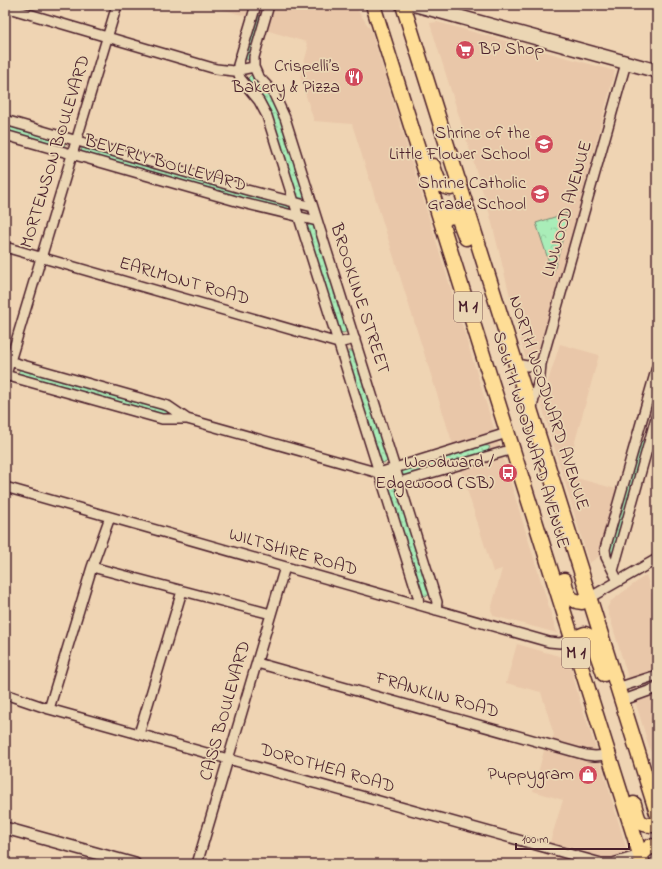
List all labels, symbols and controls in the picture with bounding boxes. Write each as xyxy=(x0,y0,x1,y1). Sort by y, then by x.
place label: BP Shop xyxy=(478,37,544,63)
supermarket icon: BP Shop xyxy=(454,39,476,61)
street label: MORTENSON BOULEVARD xyxy=(14,52,98,252)
place label: Crispelli’s Bakery & Pizza xyxy=(231,54,340,101)
restaurant icon: Crispelli’s Bakery & Pizza xyxy=(343,66,365,88)
place label: Shrine of the Little Flower School xyxy=(389,121,531,168)
street label: BEVERLY BOULEVARD xyxy=(80,128,249,200)
school or university icon: Shrine of the Little Flower School xyxy=(533,133,555,155)
street label: LINWOOD AVENUE xyxy=(536,138,600,280)
place label: Shrine Catholic Grade School xyxy=(418,171,526,218)
school or university icon: Shrine Catholic Grade School xyxy=(529,183,551,205)
street label: BROOKLINE STREET xyxy=(322,219,396,378)
street label: EARLMONT ROAD xyxy=(116,251,252,313)
road number: M 1 xyxy=(454,292,482,322)
street label: NORTH WOODWARD AVENUE xyxy=(501,292,595,514)
street label: SOUTH WOODWARD AVENUE xyxy=(485,328,575,552)
place label: Woodward / Edgewood (SB) xyxy=(375,450,494,498)
bus stop icon: Woodward / Edgewood (SB) xyxy=(497,462,519,484)
street label: WILTSHIRE ROAD xyxy=(225,522,361,584)
street label: CASS BOULEVARD xyxy=(194,638,258,784)
road number: M 1 xyxy=(562,638,590,668)
street label: FRANKLIN ROAD xyxy=(371,666,502,726)
street label: DOROTHEA ROAD xyxy=(255,737,398,801)
place label: Puppygram xyxy=(487,762,574,789)
shop icon: Puppygram xyxy=(577,764,599,786)
scale bar xyxy=(516,825,629,851)
text: 100 m xyxy=(522,831,549,849)

